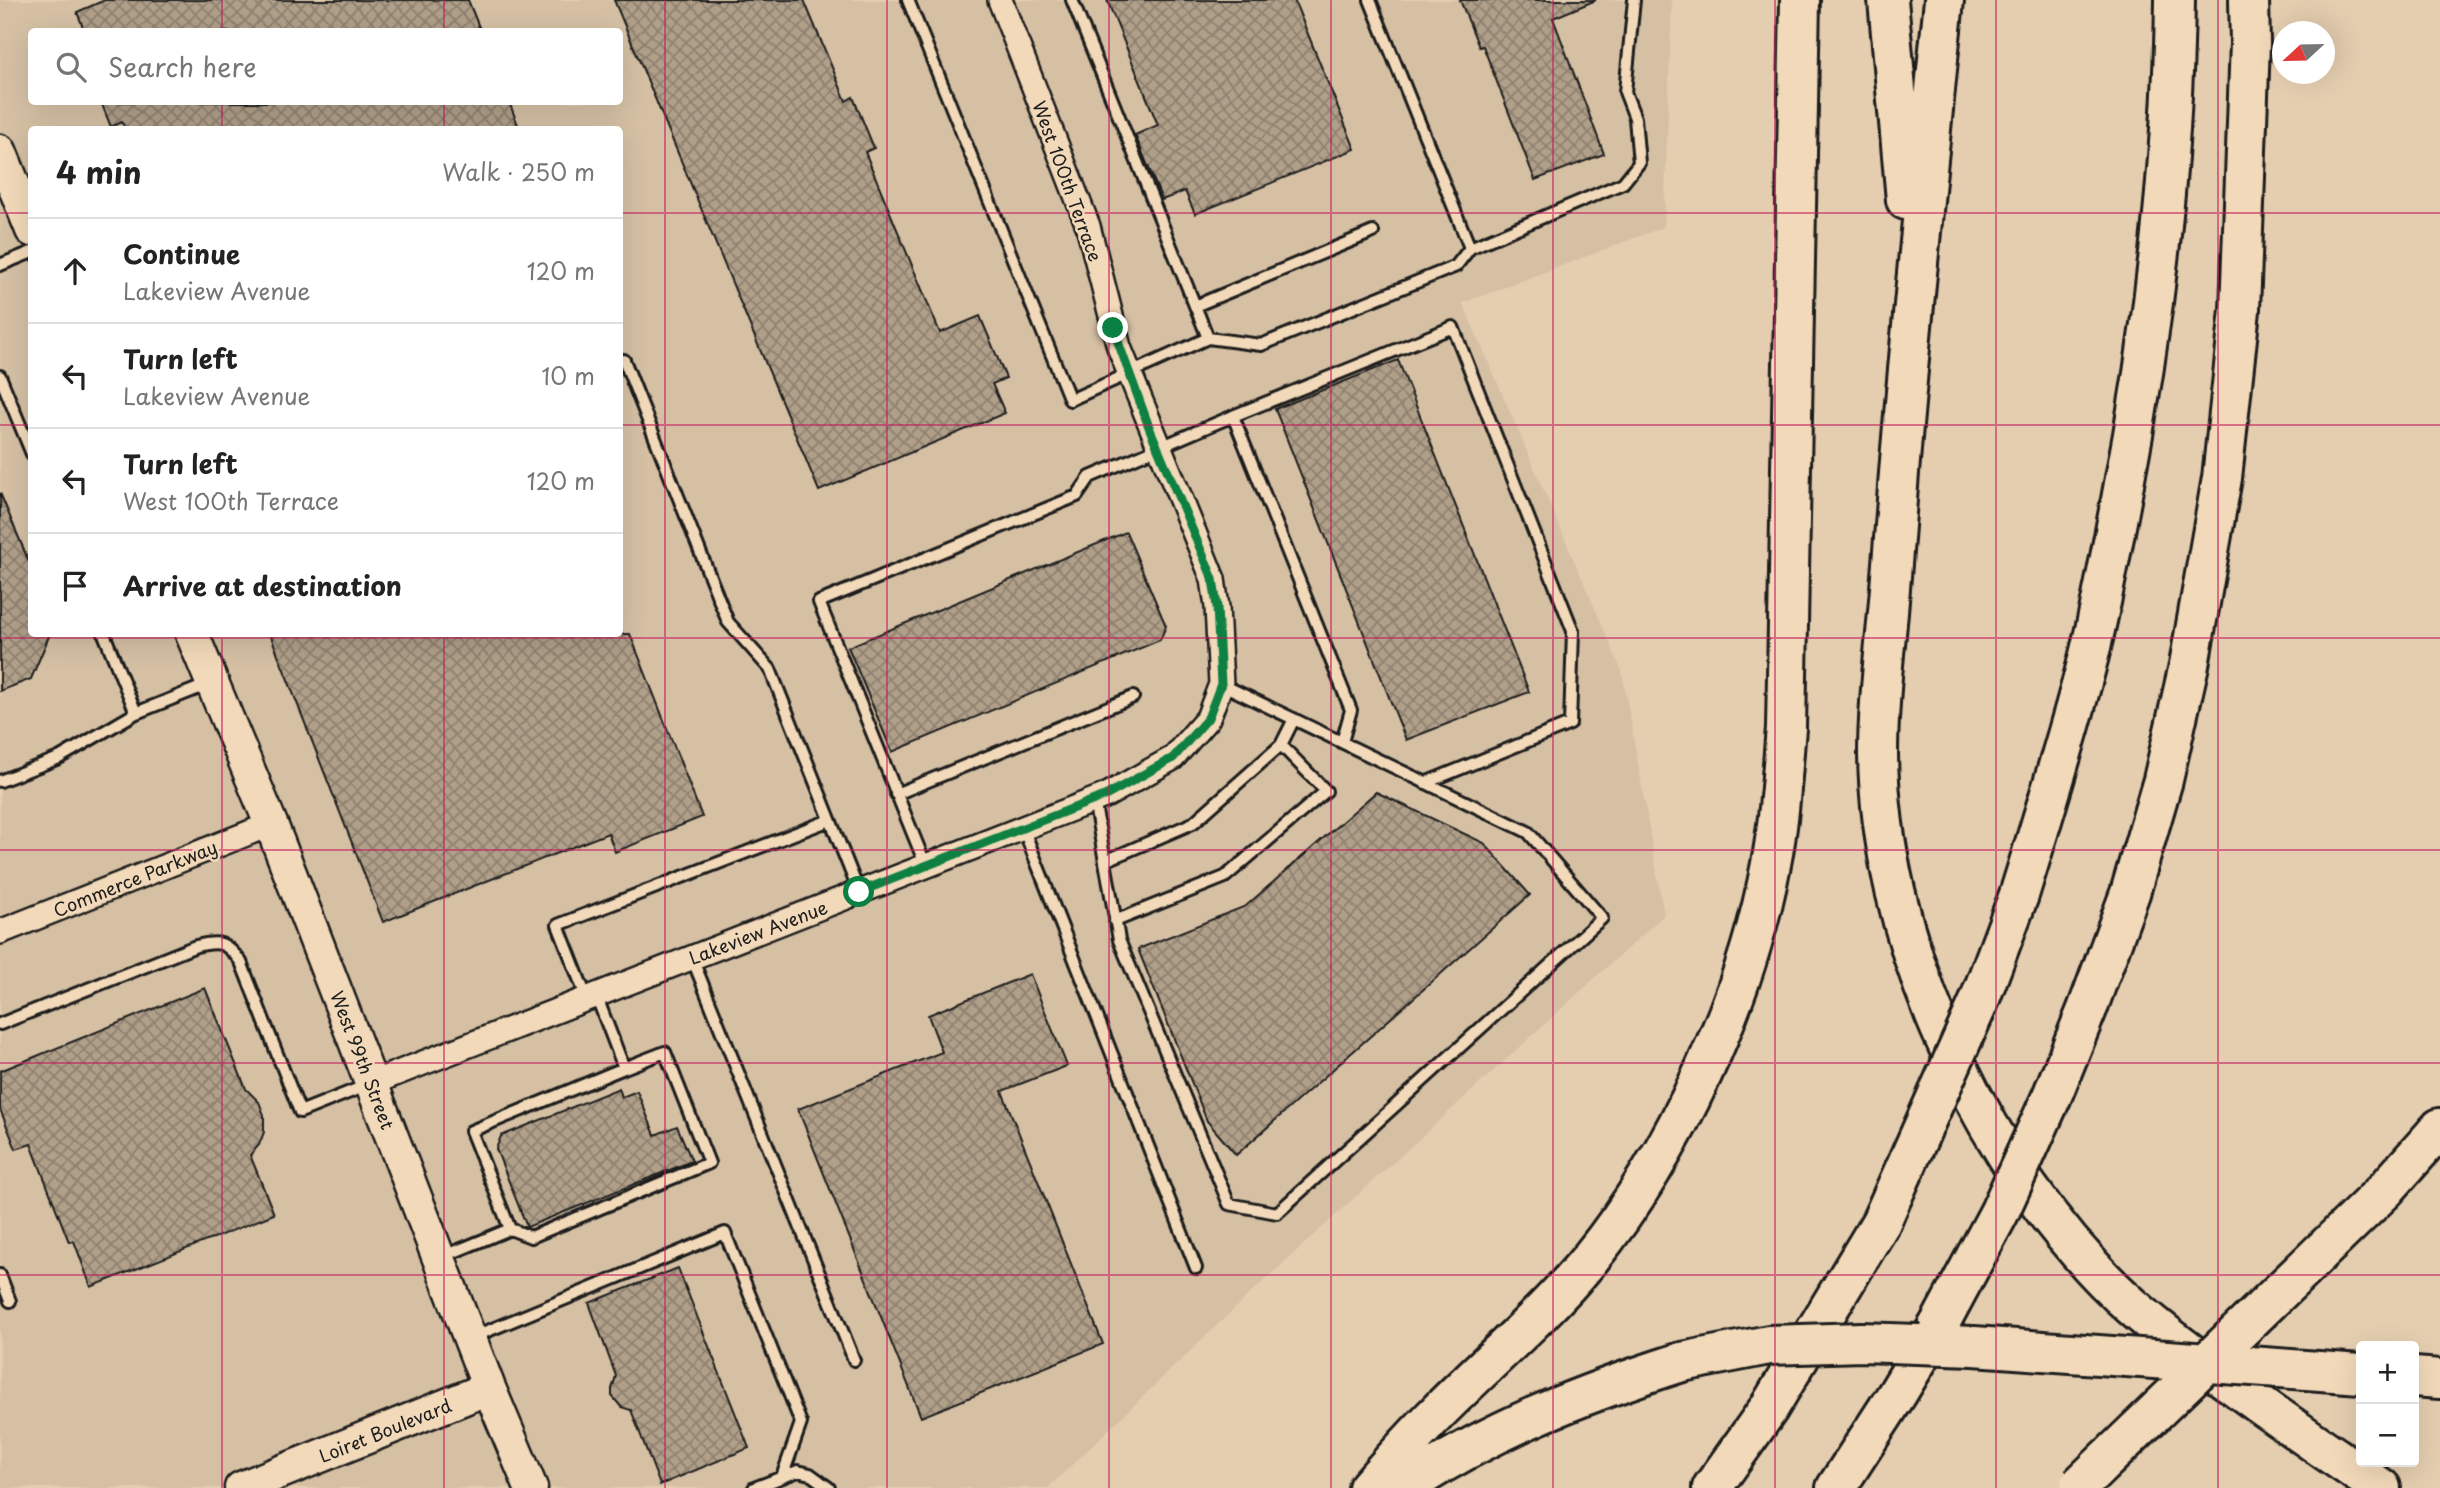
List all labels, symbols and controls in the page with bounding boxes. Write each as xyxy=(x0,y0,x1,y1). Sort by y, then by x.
north arrow xyxy=(2272,21,2335,84)
search box xyxy=(28,28,623,105)
text: Search here xyxy=(108,47,257,86)
icon: search xyxy=(52,48,90,86)
street label: West 100th Terrace xyxy=(1026,97,1110,265)
text: 4 min xyxy=(56,149,142,194)
text: Walk · 250 m xyxy=(442,154,595,189)
text: Continue xyxy=(123,234,240,273)
icon: ahead xyxy=(56,252,94,290)
text: 120 m xyxy=(527,253,595,288)
text: Lakeview Avenue xyxy=(123,273,311,308)
route end xyxy=(1097,312,1128,343)
text: Turn left xyxy=(123,339,238,378)
icon: left xyxy=(56,357,94,395)
text: 10 m xyxy=(541,358,595,393)
text: Lakeview Avenue xyxy=(123,378,311,413)
text: Turn left xyxy=(123,444,238,483)
icon: left xyxy=(56,462,94,500)
text: 120 m xyxy=(527,463,595,498)
text: West 100th Terrace xyxy=(123,483,339,518)
text: Arrive at destination xyxy=(123,566,402,605)
icon: arrive xyxy=(56,567,94,605)
street label: Commerce Parkway xyxy=(49,833,221,923)
route start xyxy=(843,876,874,907)
street label: Lakeview Avenue xyxy=(685,893,831,971)
street label: West 99th Street xyxy=(324,987,402,1133)
map controls xyxy=(2356,1341,2419,1467)
button: + xyxy=(2356,1341,2419,1404)
street label: Loiret Boulevard xyxy=(315,1391,455,1469)
button: − xyxy=(2356,1404,2419,1467)

